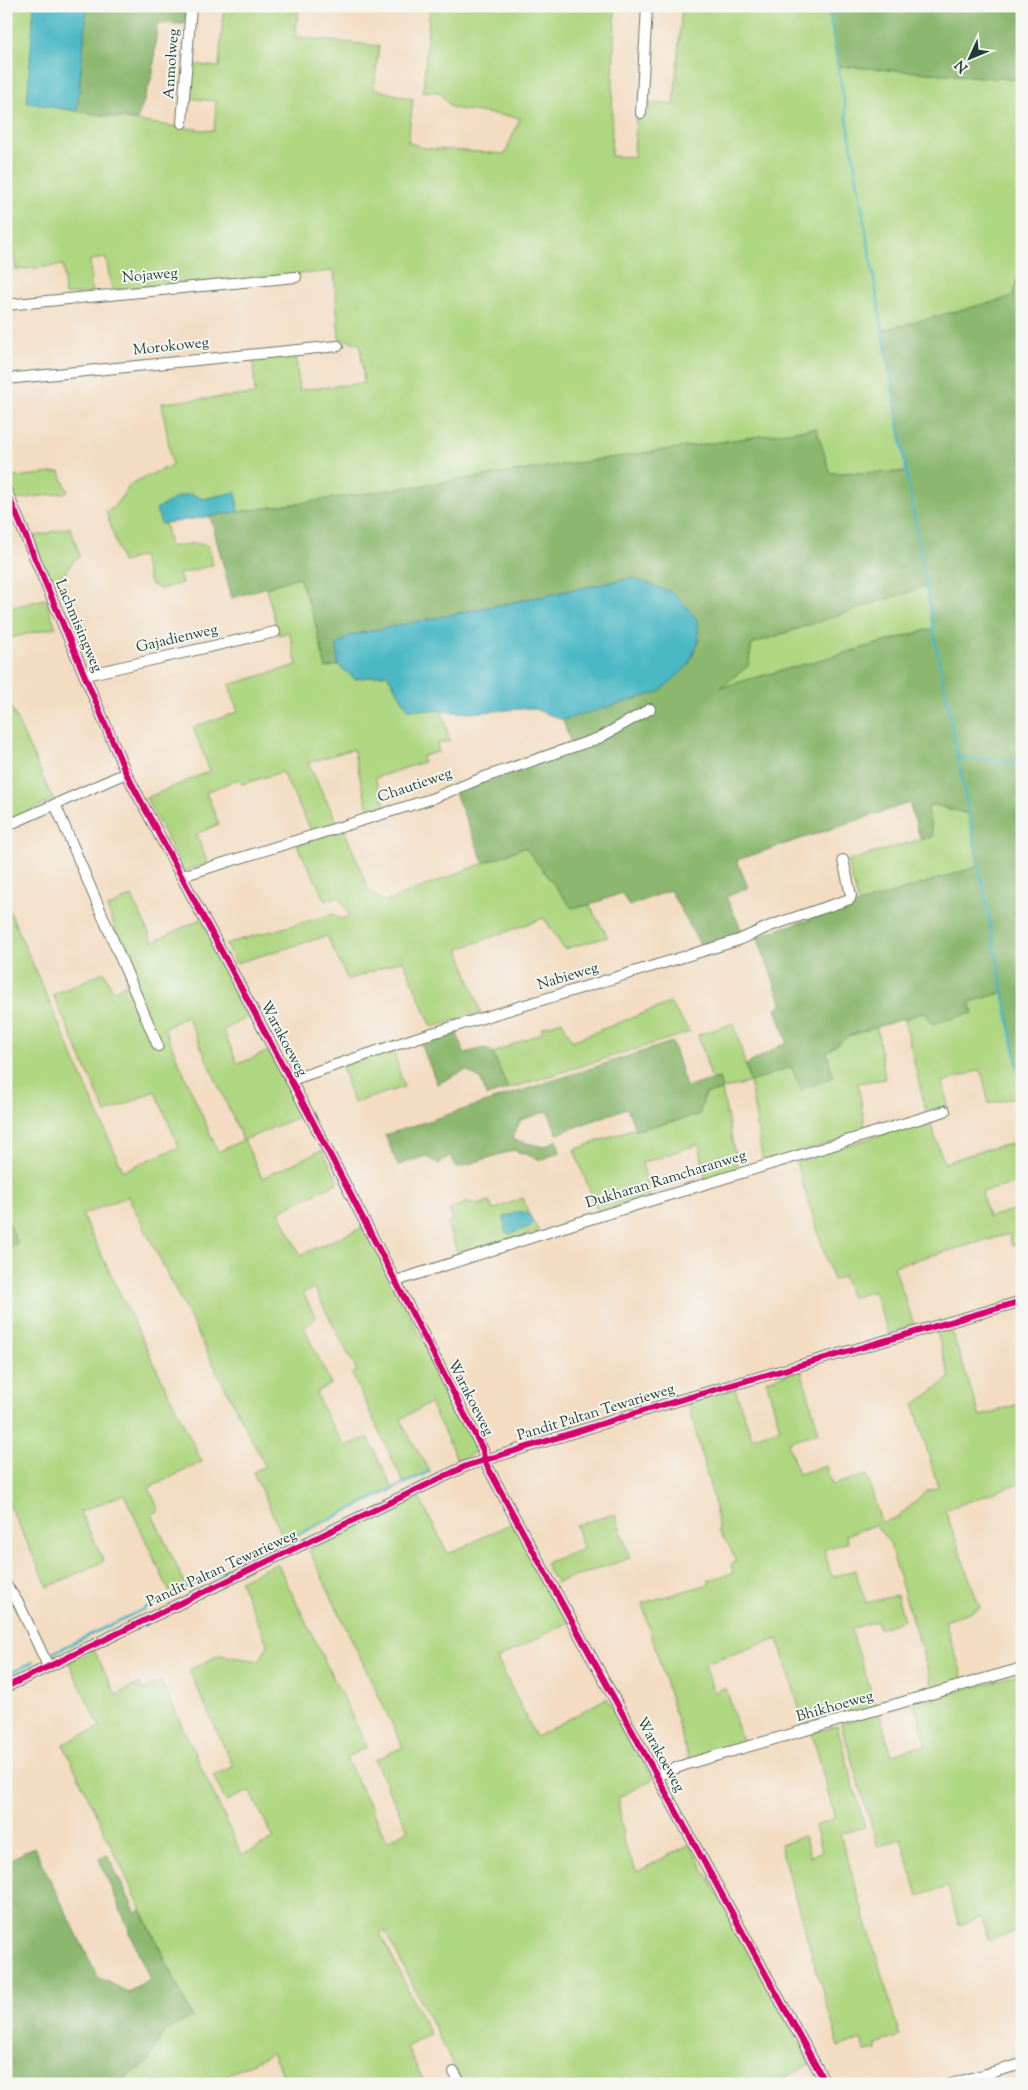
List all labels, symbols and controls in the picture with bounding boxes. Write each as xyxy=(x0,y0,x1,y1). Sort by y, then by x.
street label: Anmolweg xyxy=(159,28,185,100)
north arrow xyxy=(946,32,996,82)
text: N xyxy=(951,55,973,77)
street label: Nojaweg xyxy=(121,263,179,289)
street label: Morokoweg xyxy=(132,333,210,361)
street label: Lachmisingweg xyxy=(49,576,107,676)
street label: Gajadienweg xyxy=(134,619,220,659)
street label: Chautieweg xyxy=(375,763,455,809)
street label: Nabieweg xyxy=(535,958,601,996)
street label: Warakoeweg xyxy=(254,997,312,1081)
street label: Dukharan Ramcharanweg xyxy=(583,1146,749,1214)
street label: Warakoeweg xyxy=(442,1356,498,1440)
street label: Pandit Paltan Tewarieweg xyxy=(515,1379,677,1447)
street label: Pandit Paltan Tewarieweg xyxy=(143,1525,301,1613)
street label: Bhikhoeweg xyxy=(794,1686,876,1728)
street label: Warakoeweg xyxy=(631,1714,689,1796)

